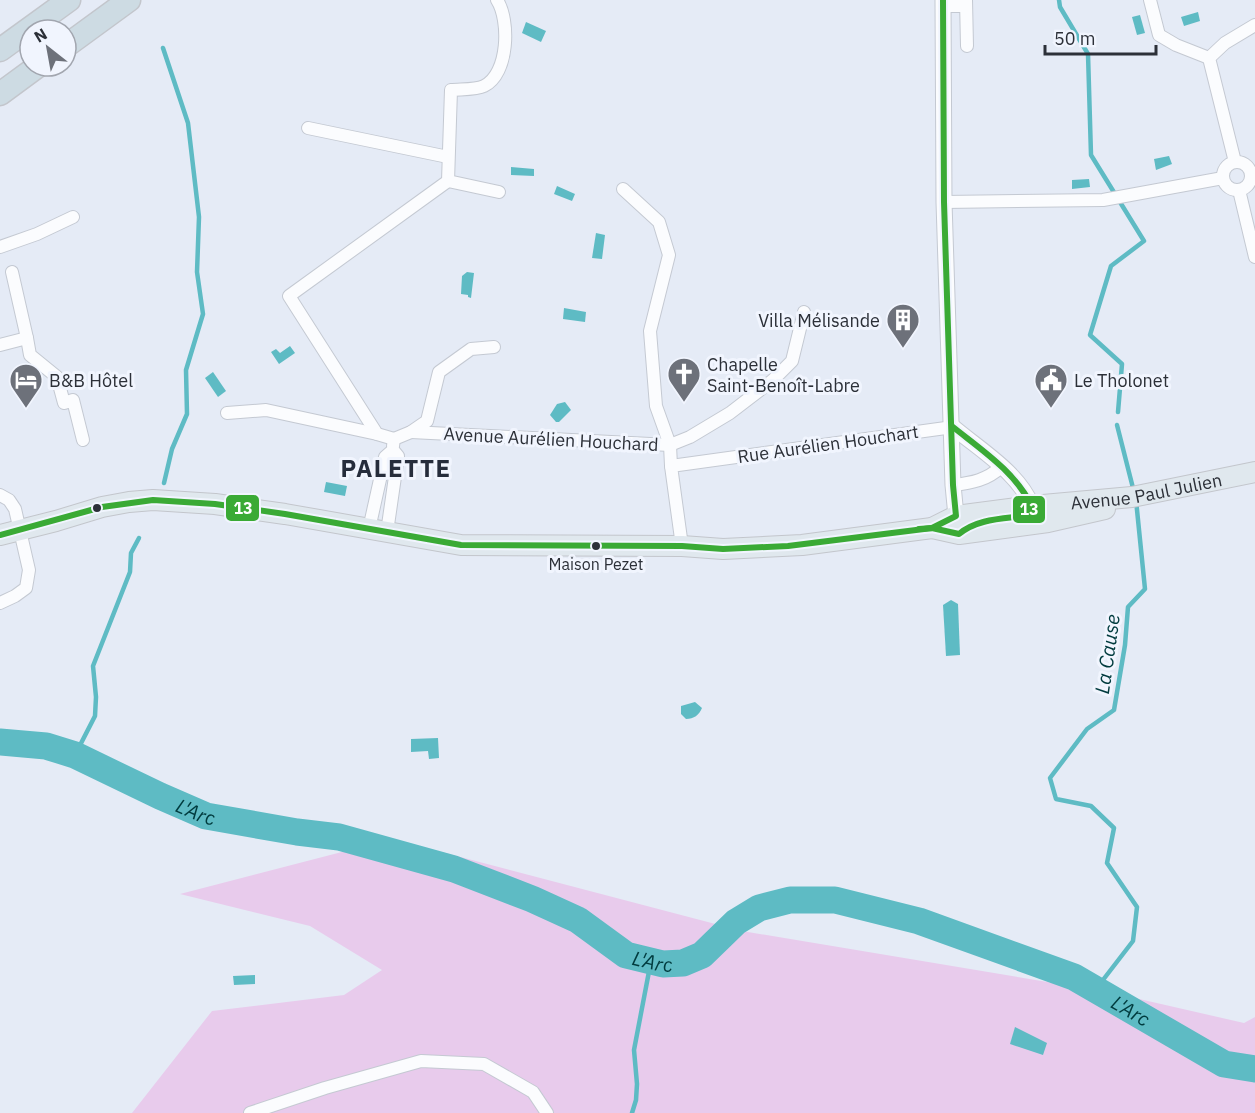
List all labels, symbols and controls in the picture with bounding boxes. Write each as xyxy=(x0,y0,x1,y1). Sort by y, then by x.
north arrow xyxy=(18,18,78,78)
scale bar xyxy=(1045,18,1156,56)
text: N xyxy=(30,24,50,47)
text: 50 m xyxy=(1054,27,1096,50)
building icon: Villa Mélisande xyxy=(885,302,921,349)
place label: Villa Mélisande xyxy=(758,309,880,332)
place label: Chapelle Saint-Benoît-Labre xyxy=(707,353,860,397)
church icon: Chapelle Saint-Benoît-Labre xyxy=(666,356,702,403)
hotel icon: B&B Hôtel xyxy=(8,362,44,409)
public building icon: Le Tholonet xyxy=(1033,362,1069,409)
place label: B&B Hôtel xyxy=(49,369,133,392)
place label: Le Tholonet xyxy=(1074,369,1169,392)
street label: Rue Aurélien Houchart xyxy=(736,420,920,468)
street label: Avenue Aurélien Houchard xyxy=(443,422,659,456)
district label: PALETTE xyxy=(340,452,452,484)
street label: Avenue Paul Julien xyxy=(1070,468,1224,514)
line badge: 13 xyxy=(225,494,260,522)
line badge: 13 xyxy=(1012,495,1046,524)
text: 13 xyxy=(233,498,253,518)
text: 13 xyxy=(1019,499,1039,519)
unlabelled marker xyxy=(91,502,103,514)
marker: Maison Pezet xyxy=(590,540,602,552)
place label: Maison Pezet xyxy=(549,554,643,574)
water label: La Cause xyxy=(1088,612,1126,696)
water label: L'Arc xyxy=(172,791,217,831)
water label: L'Arc xyxy=(630,944,673,978)
water label: L'Arc xyxy=(1107,988,1155,1032)

